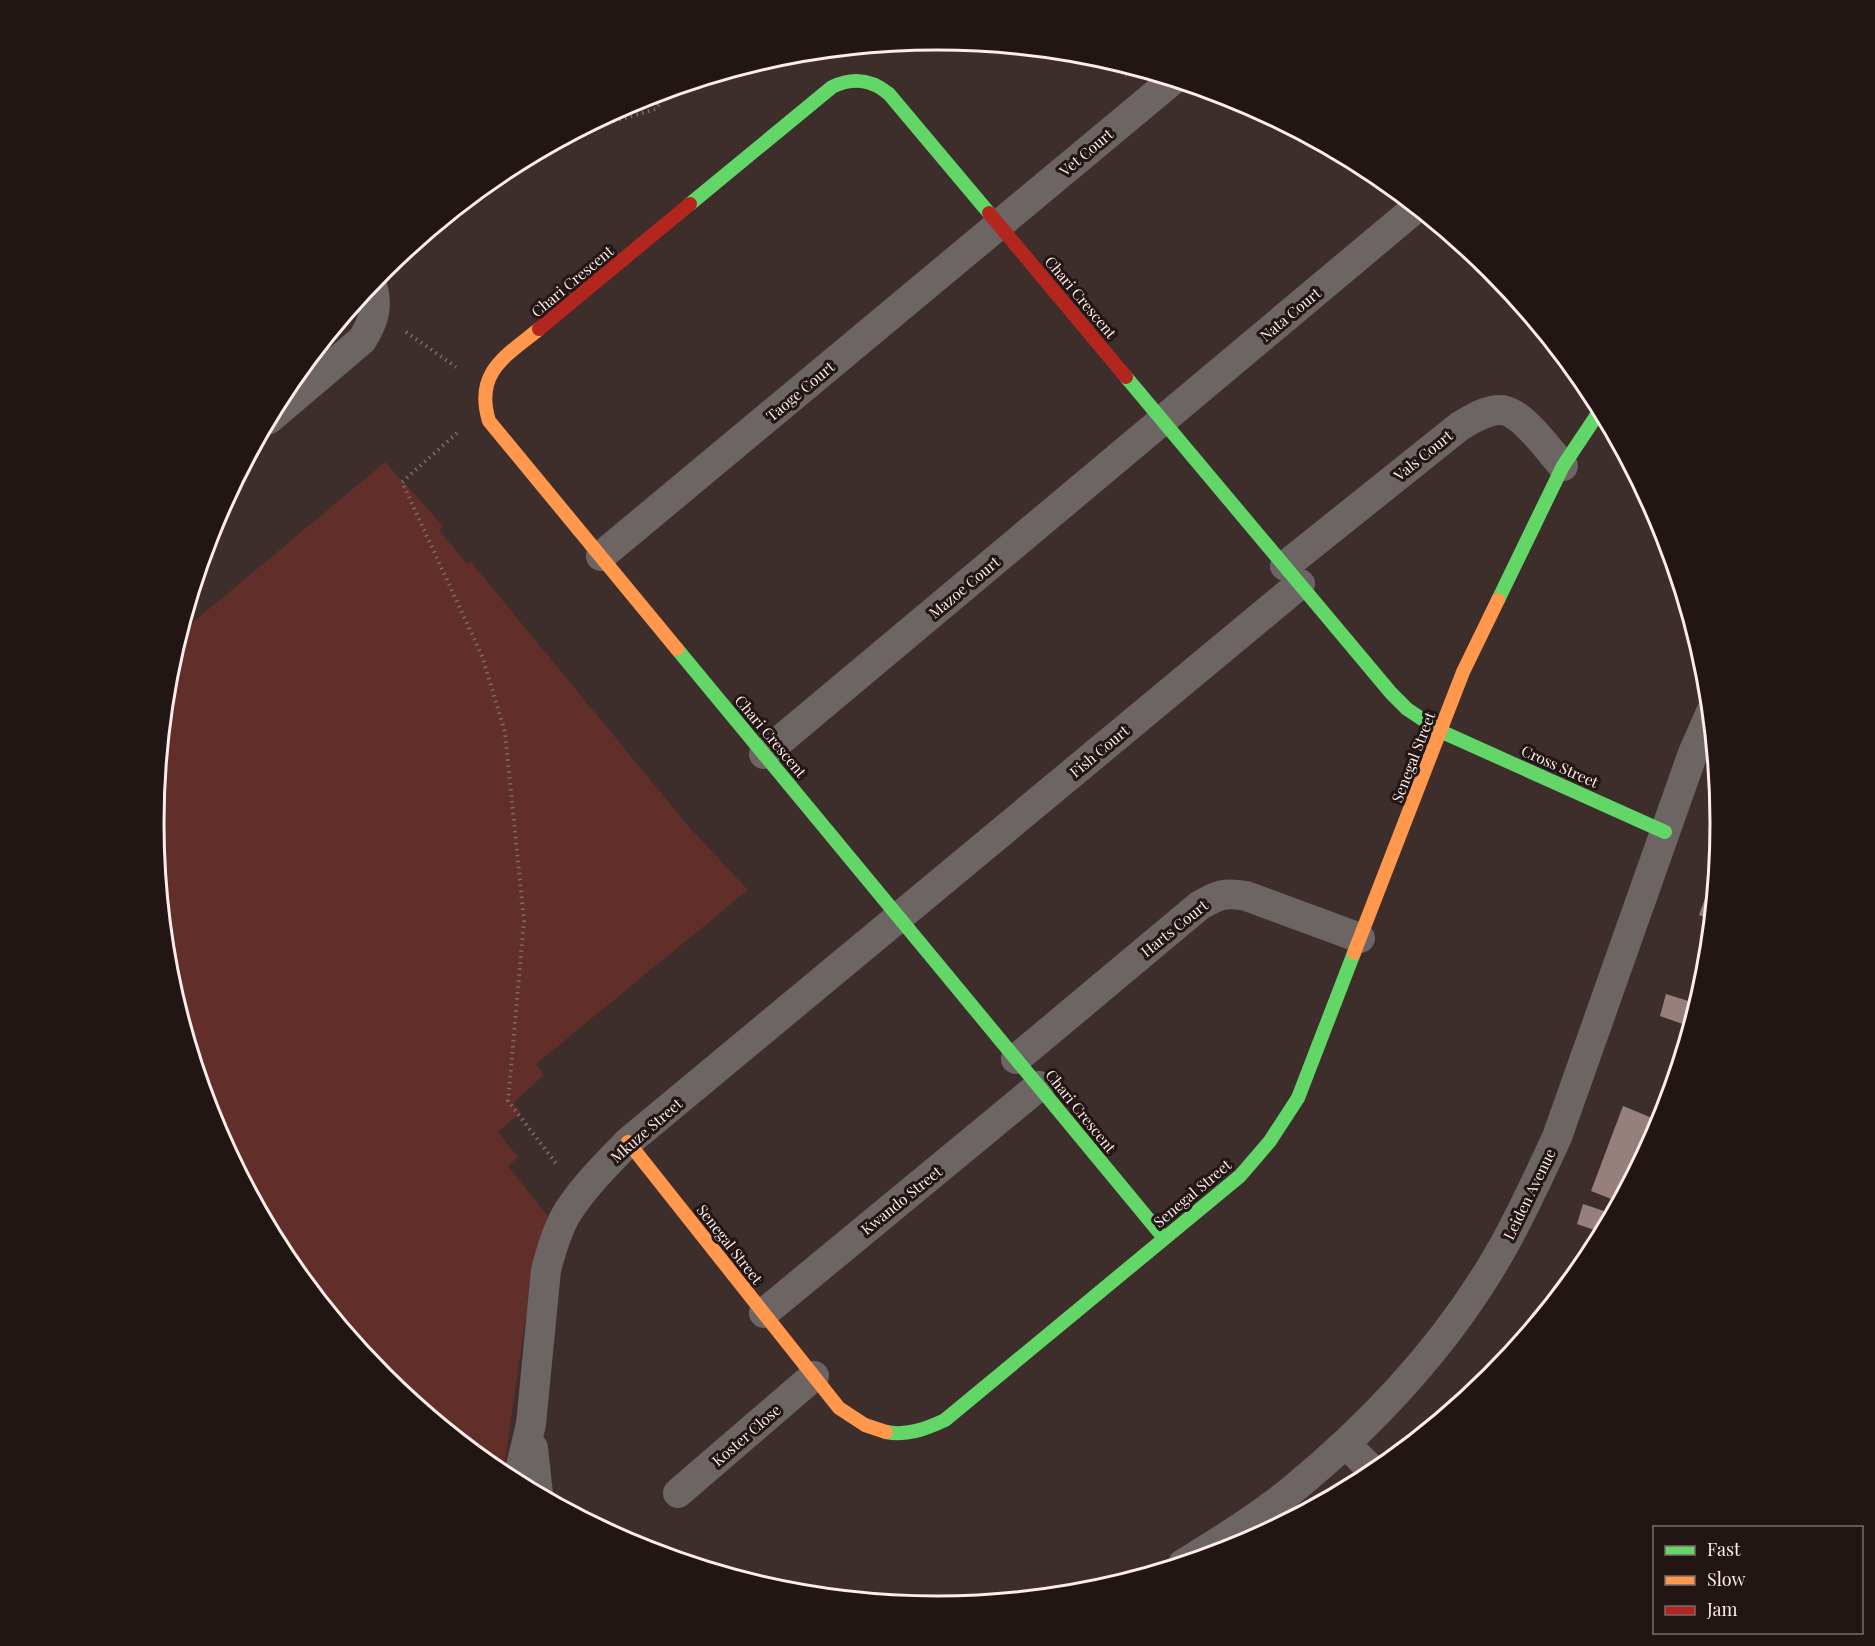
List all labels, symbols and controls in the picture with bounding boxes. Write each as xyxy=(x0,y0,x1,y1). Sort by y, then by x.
street label: Vet Court xyxy=(1054,123,1118,181)
street label: Chari Crescent xyxy=(527,240,618,321)
street label: Chari Crescent xyxy=(1041,252,1122,343)
street label: Nata Court xyxy=(1255,282,1325,345)
street label: Taoge Court xyxy=(762,356,839,425)
street label: Vals Court xyxy=(1389,425,1457,485)
street label: Mazoe Court xyxy=(924,551,1004,622)
street label: Chari Crescent xyxy=(731,691,812,782)
street label: Senegal Street xyxy=(1387,708,1440,805)
street label: Fish Court xyxy=(1065,720,1133,782)
street label: Cross Street xyxy=(1518,740,1602,792)
street label: Harts Court xyxy=(1136,894,1212,961)
street label: Chari Crescent xyxy=(1041,1065,1121,1157)
street label: Mkuze Street xyxy=(606,1093,687,1167)
street label: Leiden Avenue xyxy=(1498,1145,1560,1243)
street label: Senegal Street xyxy=(1149,1154,1236,1231)
street label: Kwando Street xyxy=(856,1161,946,1239)
street label: Senegal Street xyxy=(693,1200,768,1288)
street label: Koster Close xyxy=(707,1400,785,1470)
legend xyxy=(1653,1526,1863,1634)
text: Fast xyxy=(1707,1537,1741,1561)
text: Slow xyxy=(1707,1567,1745,1591)
text: Jam xyxy=(1706,1597,1737,1621)

